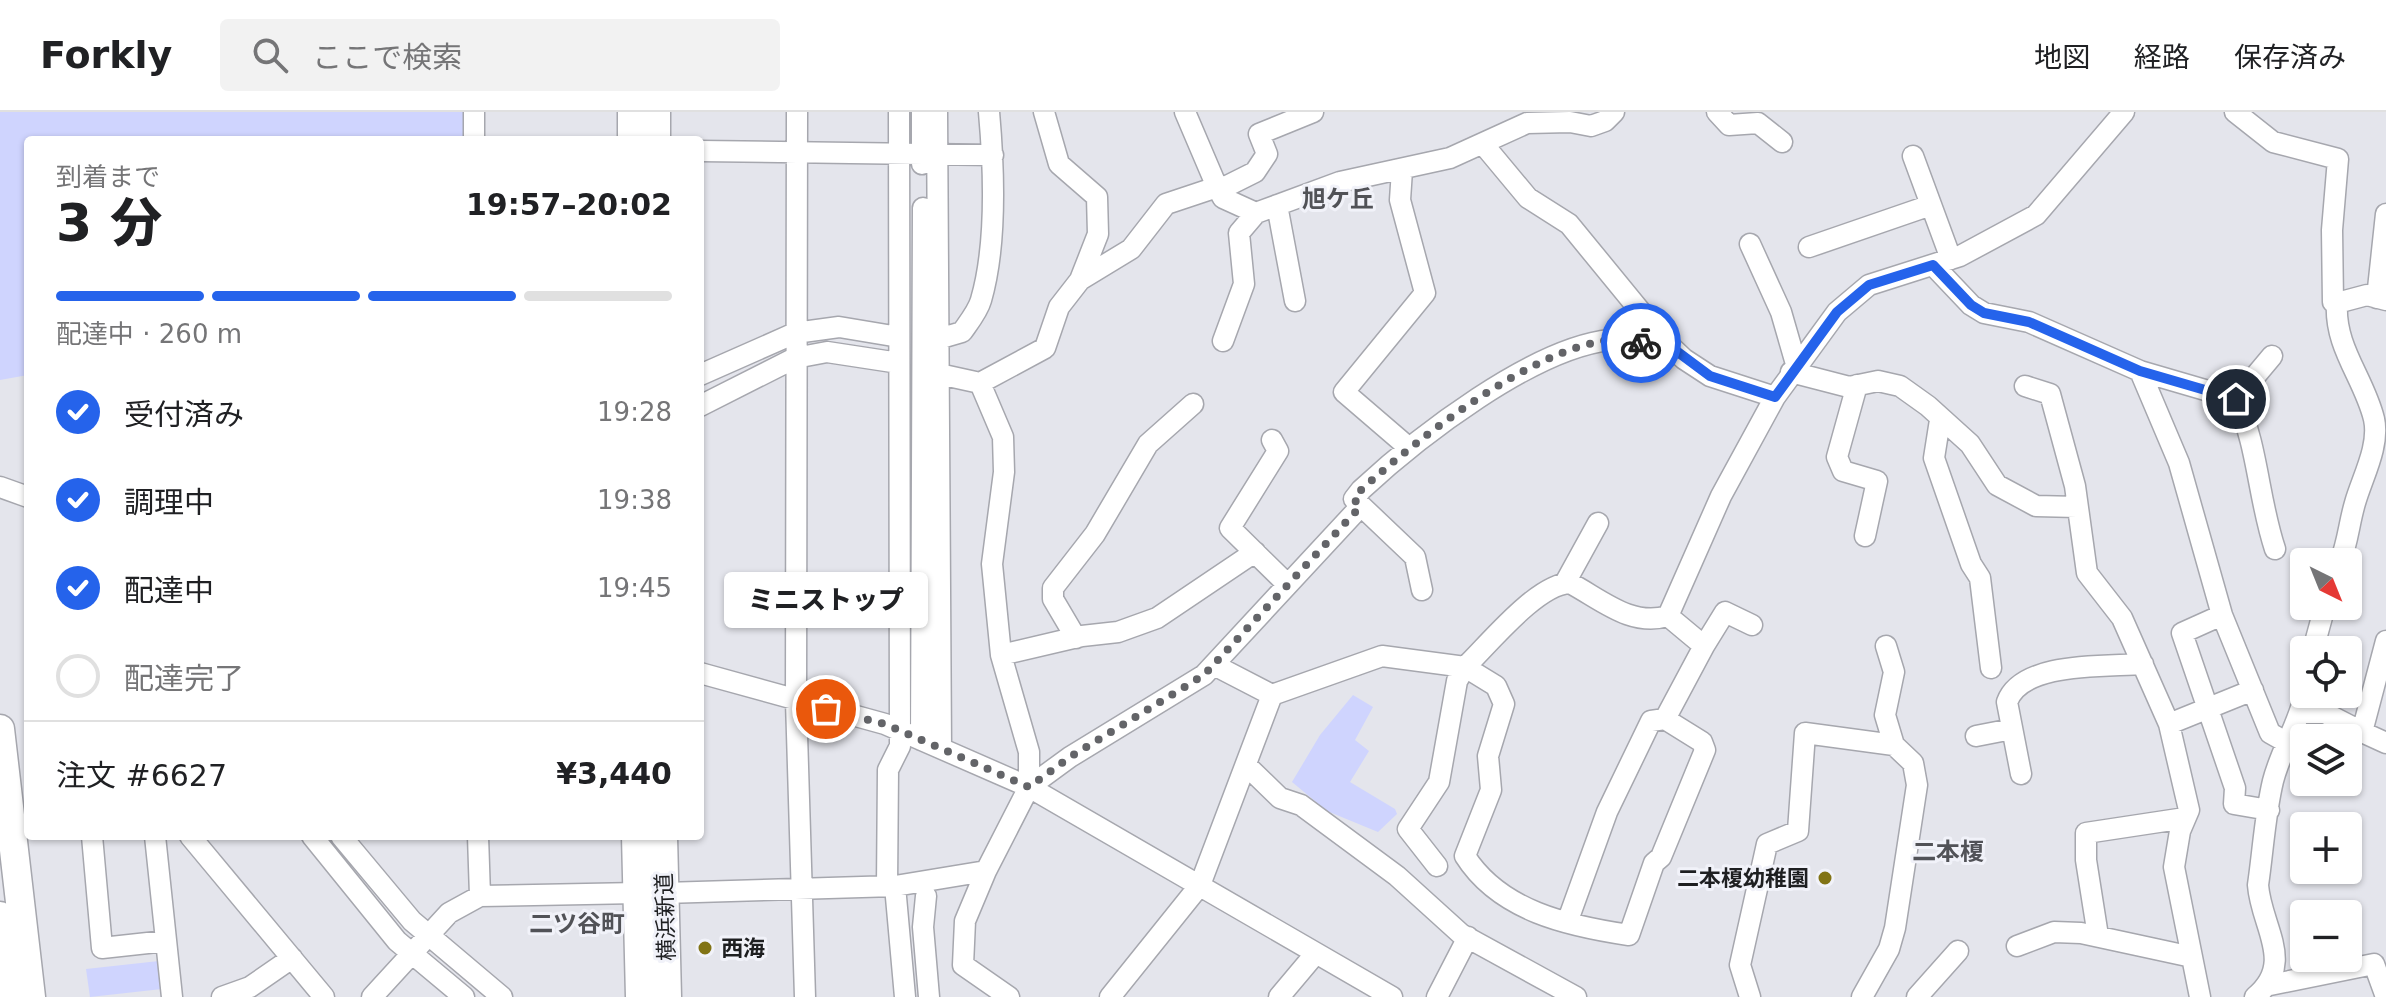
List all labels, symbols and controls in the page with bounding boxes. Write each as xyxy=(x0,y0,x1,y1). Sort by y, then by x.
search box xyxy=(220,19,780,91)
text: Forkly xyxy=(40,33,172,77)
icon: search xyxy=(248,33,292,77)
text: ここで検索 xyxy=(312,40,462,75)
text: 地図 xyxy=(2034,41,2090,74)
text: 経路 xyxy=(2134,41,2190,74)
text: 保存済み xyxy=(2234,41,2346,74)
text: 到着まで xyxy=(56,162,160,192)
district label: 旭ケ丘 xyxy=(1302,185,1374,213)
text: 19:57–20:02 xyxy=(466,187,672,222)
text: 3 分 xyxy=(56,193,162,253)
courier xyxy=(1601,303,1681,383)
text: 配達中 · 260 m xyxy=(56,319,242,349)
icon: bike xyxy=(1619,321,1663,365)
pin xyxy=(2202,365,2270,433)
icon: home xyxy=(2214,377,2258,421)
icon: check xyxy=(56,390,100,434)
text: 受付済み xyxy=(124,397,244,432)
text: 19:28 xyxy=(597,397,672,427)
icon: check xyxy=(56,478,100,522)
text: 調理中 xyxy=(124,485,214,520)
text: 19:38 xyxy=(597,485,672,515)
north arrow xyxy=(2290,548,2362,620)
map controls xyxy=(2290,548,2362,972)
icon: check xyxy=(56,566,100,610)
text: 配達中 xyxy=(124,573,214,608)
text: 19:45 xyxy=(597,573,672,603)
callout: ミニストップ xyxy=(724,573,928,629)
text: ミニストップ xyxy=(748,585,904,615)
button: locate xyxy=(2290,636,2362,708)
text: 配達完了 xyxy=(124,661,244,696)
pin xyxy=(792,675,860,743)
icon: bag xyxy=(804,687,848,731)
button: layers xyxy=(2290,724,2362,796)
text: ¥3,440 xyxy=(556,756,672,791)
text: 注文 #6627 xyxy=(56,758,227,793)
button: + xyxy=(2290,812,2362,884)
district label: 二本榎 xyxy=(1912,838,1984,866)
place label: 二本榎幼稚園 xyxy=(1677,866,1809,891)
marker: 二本榎幼稚園 xyxy=(1816,869,1834,887)
street label: 横浜新道 xyxy=(651,873,680,961)
button: − xyxy=(2290,900,2362,972)
district label: 二ツ谷町 xyxy=(529,910,625,938)
place label: 西海 xyxy=(721,936,765,961)
marker: 西海 xyxy=(696,939,714,957)

